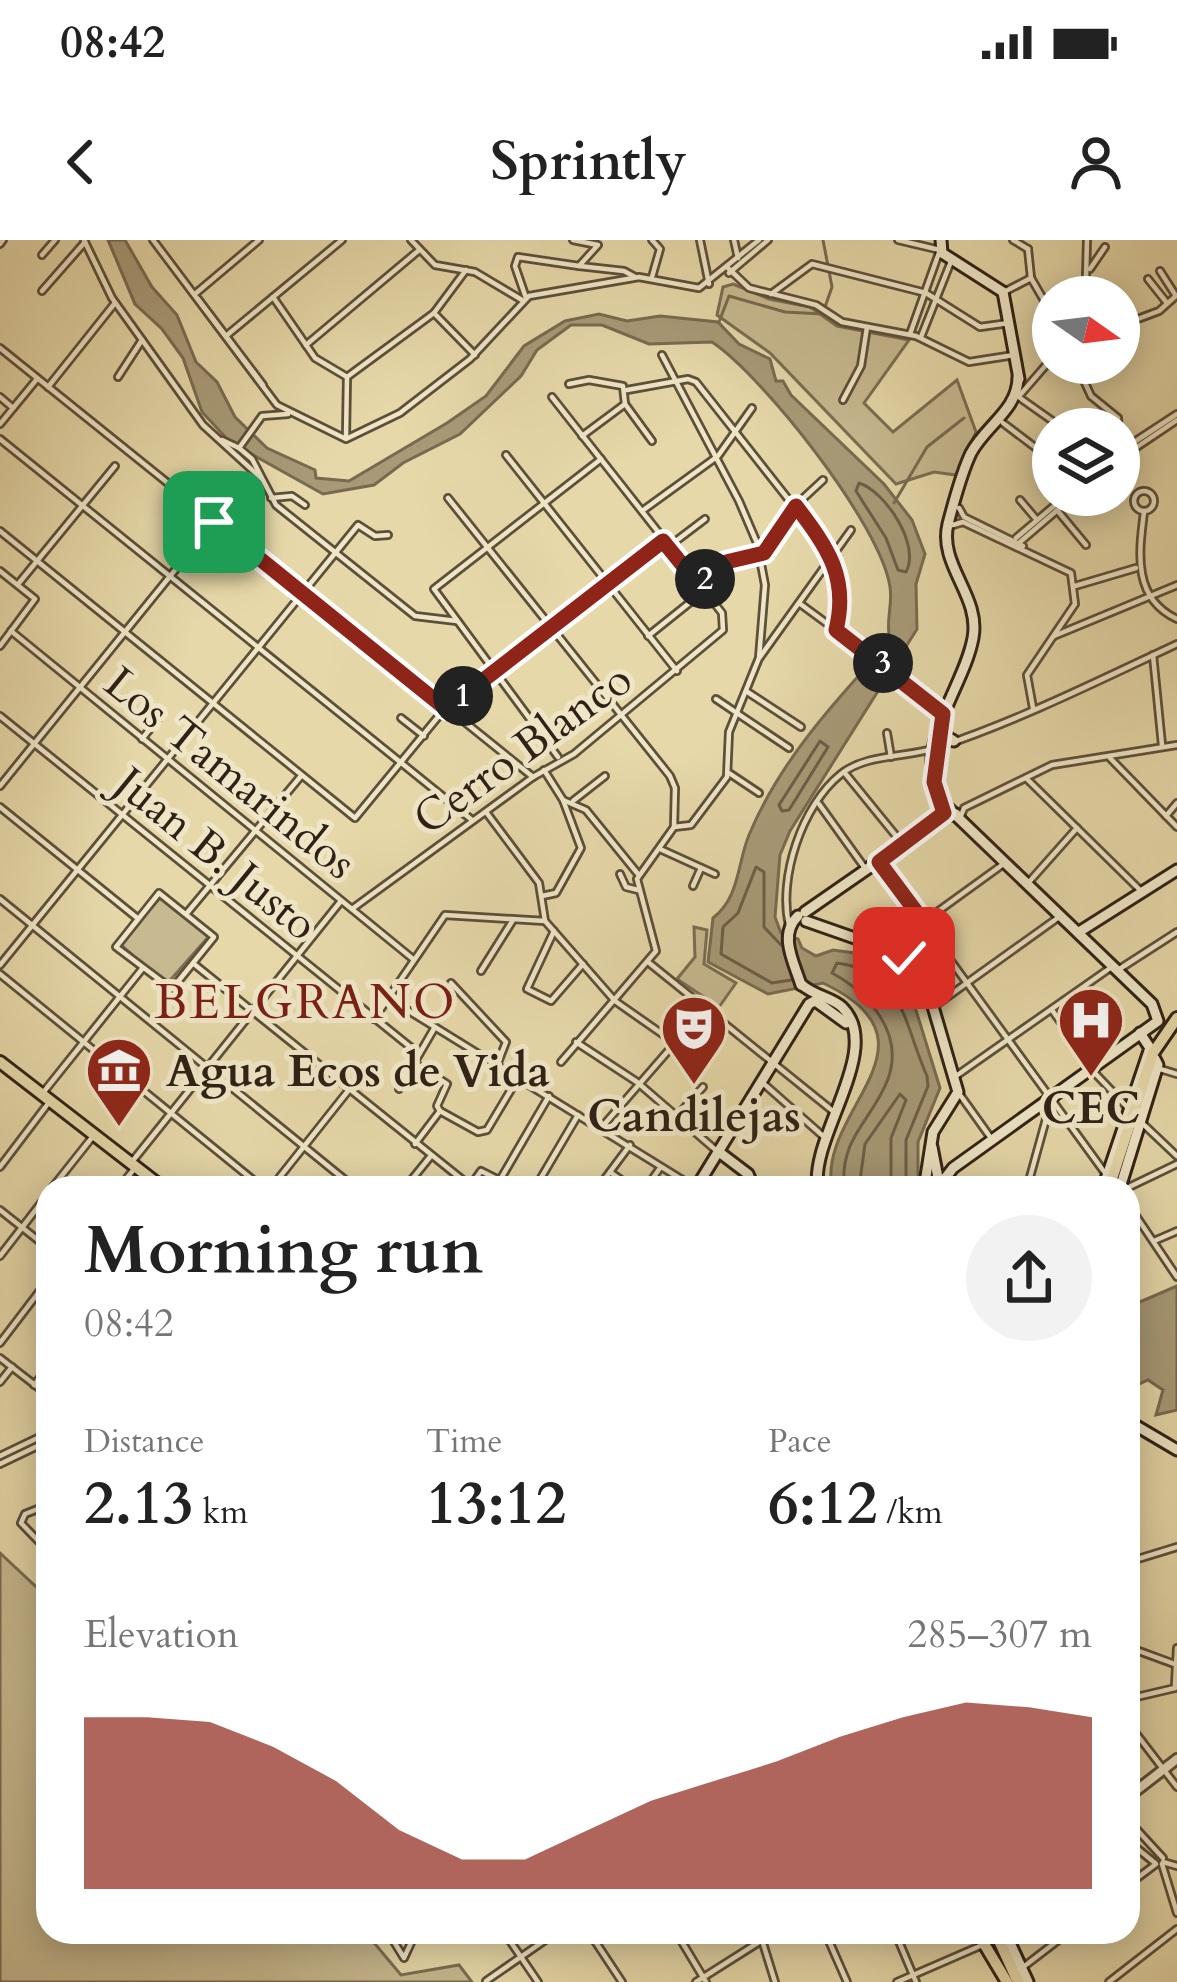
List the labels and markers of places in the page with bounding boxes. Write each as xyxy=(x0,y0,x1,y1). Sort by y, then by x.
pin xyxy=(163,471,265,573)
pin: 2 xyxy=(675,549,735,609)
pin: 3 xyxy=(853,633,913,693)
pin: 1 xyxy=(433,666,493,726)
pin xyxy=(853,907,955,1009)
hospital icon: CEC xyxy=(1056,985,1126,1079)
theatre icon: Candilejas xyxy=(659,993,729,1087)
museum icon: Agua Ecos de Vida xyxy=(84,1035,154,1129)
place label: Agua Ecos de Vida xyxy=(166,1041,550,1102)
place label: CEC xyxy=(1042,1078,1140,1139)
place label: Candilejas xyxy=(587,1086,801,1147)

